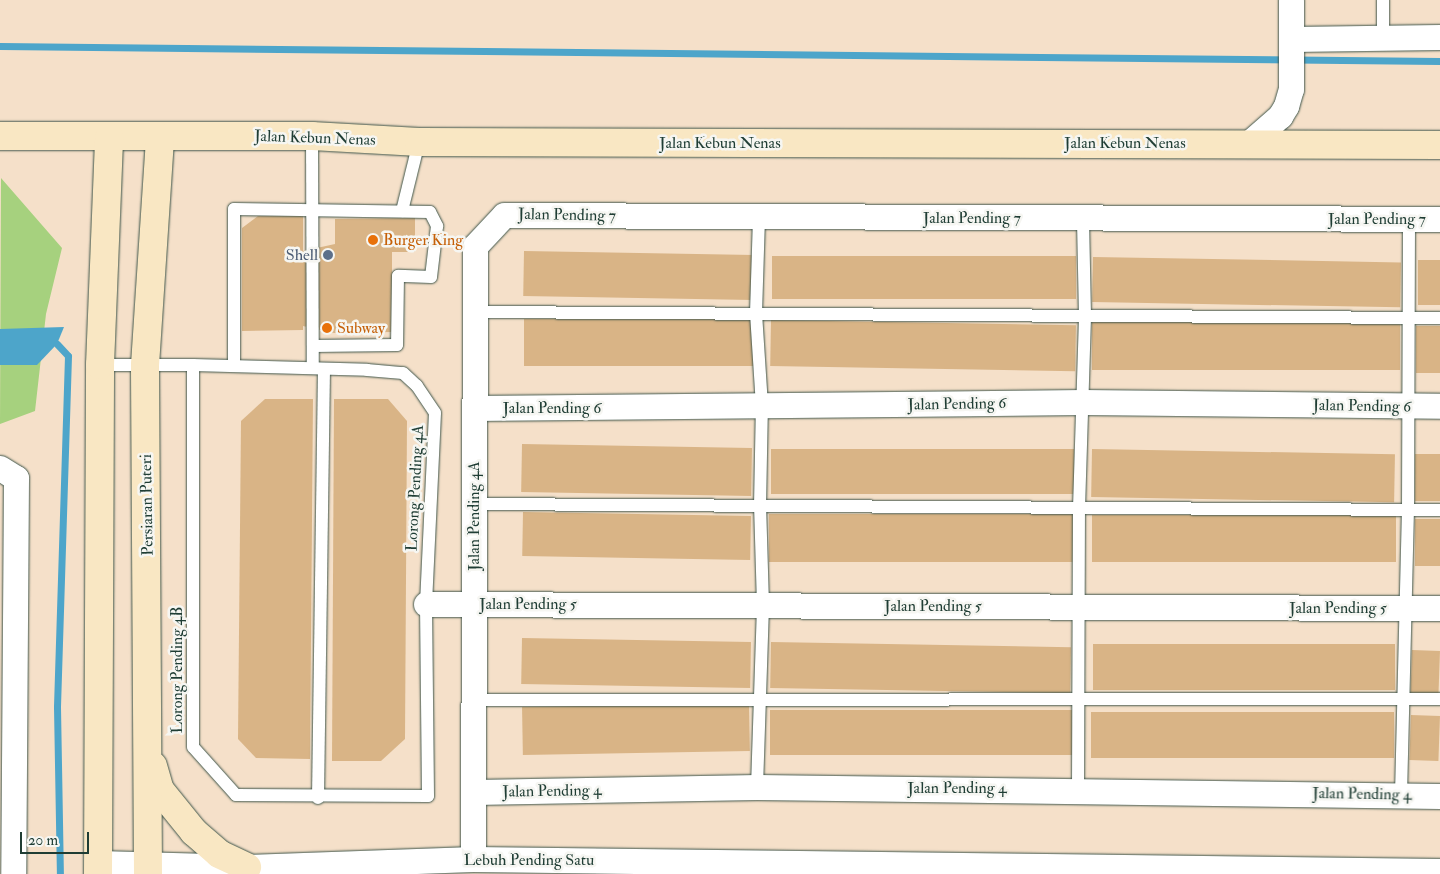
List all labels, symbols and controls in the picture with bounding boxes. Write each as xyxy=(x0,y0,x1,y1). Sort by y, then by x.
street label: Jalan Kebun Nenas xyxy=(254,126,376,150)
street label: Jalan Kebun Nenas xyxy=(659,133,781,153)
street label: Jalan Kebun Nenas xyxy=(1064,133,1186,153)
street label: Jalan Pending 7 xyxy=(518,205,616,225)
street label: Jalan Pending 7 xyxy=(923,208,1021,228)
street label: Jalan Pending 7 xyxy=(1328,209,1426,229)
place label: Burger King xyxy=(383,230,463,250)
marker: Burger King xyxy=(367,234,379,246)
place label: Shell xyxy=(286,245,318,265)
marker: Shell xyxy=(322,249,334,261)
place label: Subway xyxy=(337,318,385,338)
marker: Subway xyxy=(321,322,333,334)
street label: Jalan Pending 6 xyxy=(908,394,1006,414)
street label: Jalan Pending 6 xyxy=(1313,396,1411,416)
street label: Jalan Pending 6 xyxy=(503,398,601,418)
street label: Lorong Pending 4A xyxy=(402,424,428,552)
street label: Persiaran Puteri xyxy=(137,454,157,556)
street label: Jalan Pending 4A xyxy=(464,461,484,571)
street label: Jalan Pending 5 xyxy=(479,594,577,614)
street label: Jalan Pending 5 xyxy=(884,596,982,616)
street label: Jalan Pending 5 xyxy=(1289,598,1387,618)
street label: Lorong Pending 4B xyxy=(167,606,187,734)
street label: Jalan Pending 4 xyxy=(907,778,1007,798)
street label: Jalan Pending 4 xyxy=(502,781,602,801)
street label: Jalan Pending 4 xyxy=(1312,784,1412,804)
scale bar xyxy=(22,822,91,854)
text: 20 m xyxy=(28,831,58,850)
street label: Lebuh Pending Satu xyxy=(464,850,594,870)

